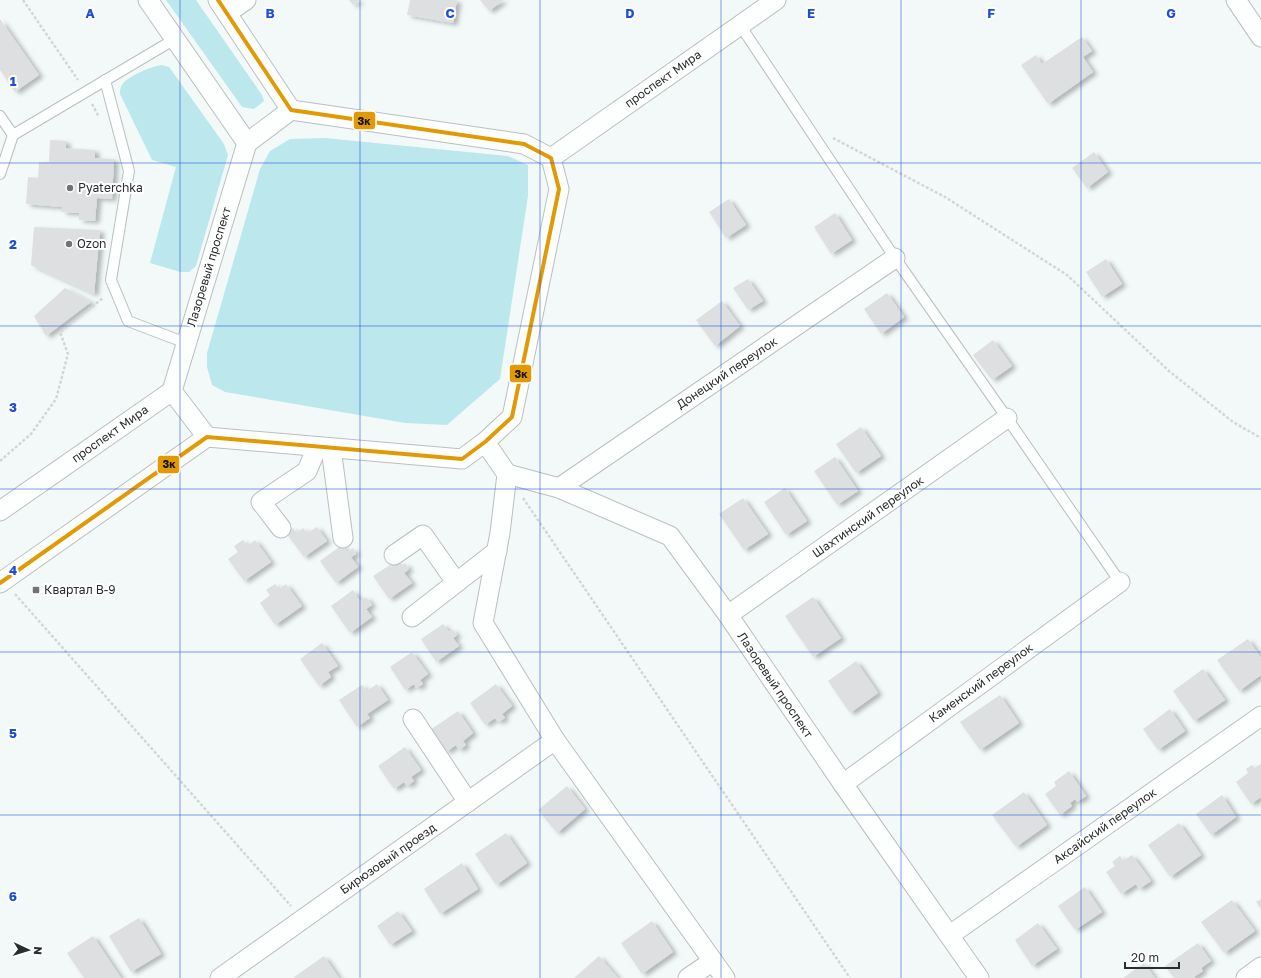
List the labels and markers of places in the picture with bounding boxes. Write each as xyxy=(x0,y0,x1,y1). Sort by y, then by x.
place label: Pyaterchka xyxy=(78,180,143,195)
marker: Pyaterchka xyxy=(65,183,75,193)
place label: Ozon xyxy=(77,236,106,251)
marker: Ozon xyxy=(64,239,74,249)
place label: Квартал В-9 xyxy=(44,582,116,597)
marker: Квартал В-9 xyxy=(31,585,41,595)

